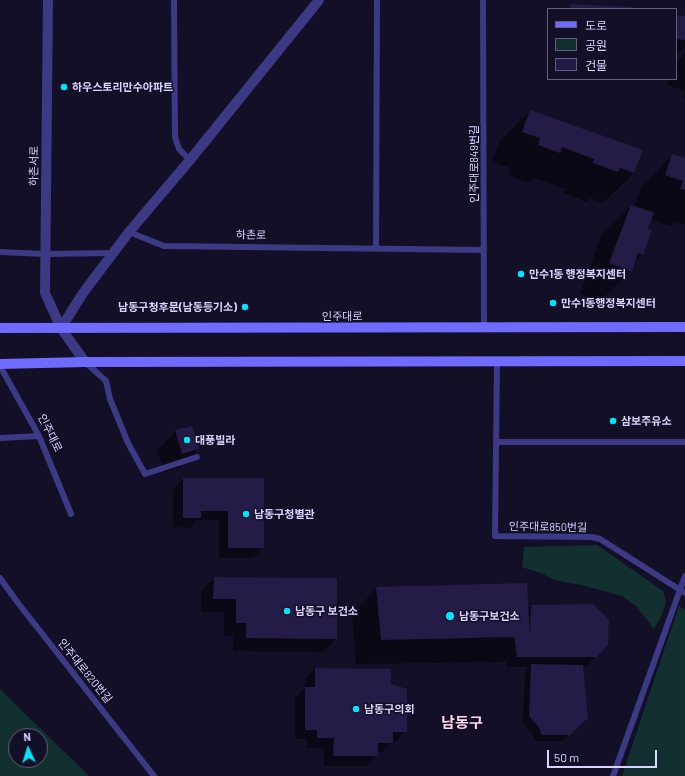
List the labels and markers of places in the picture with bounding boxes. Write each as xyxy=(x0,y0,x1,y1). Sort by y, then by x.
place label: 하우스토리만수아파트 xyxy=(72,80,173,94)
marker: 하우스토리만수아파트 xyxy=(59,82,69,92)
place label: 만수1동 행정복지센터 xyxy=(529,267,626,281)
marker: 만수1동 행정복지센터 xyxy=(516,269,526,279)
place label: 만수1동행정복지센터 xyxy=(561,296,656,310)
marker: 만수1동행정복지센터 xyxy=(548,298,558,308)
place label: 남동구청후문(남동등기소) xyxy=(118,300,237,314)
marker: 남동구청후문(남동등기소) xyxy=(240,302,250,312)
place label: 삼보주유소 xyxy=(621,414,672,428)
marker: 삼보주유소 xyxy=(608,416,618,426)
place label: 대풍빌라 xyxy=(195,433,235,447)
marker: 대풍빌라 xyxy=(182,435,192,445)
place label: 남동구청별관 xyxy=(254,507,315,521)
marker: 남동구청별관 xyxy=(241,509,251,519)
place label: 남동구 보건소 xyxy=(295,604,358,618)
marker: 남동구 보건소 xyxy=(282,606,292,616)
place label: 남동구보건소 xyxy=(459,609,520,623)
marker: 남동구보건소 xyxy=(444,610,456,622)
place label: 남동구의회 xyxy=(364,702,415,716)
marker: 남동구의회 xyxy=(351,704,361,714)

